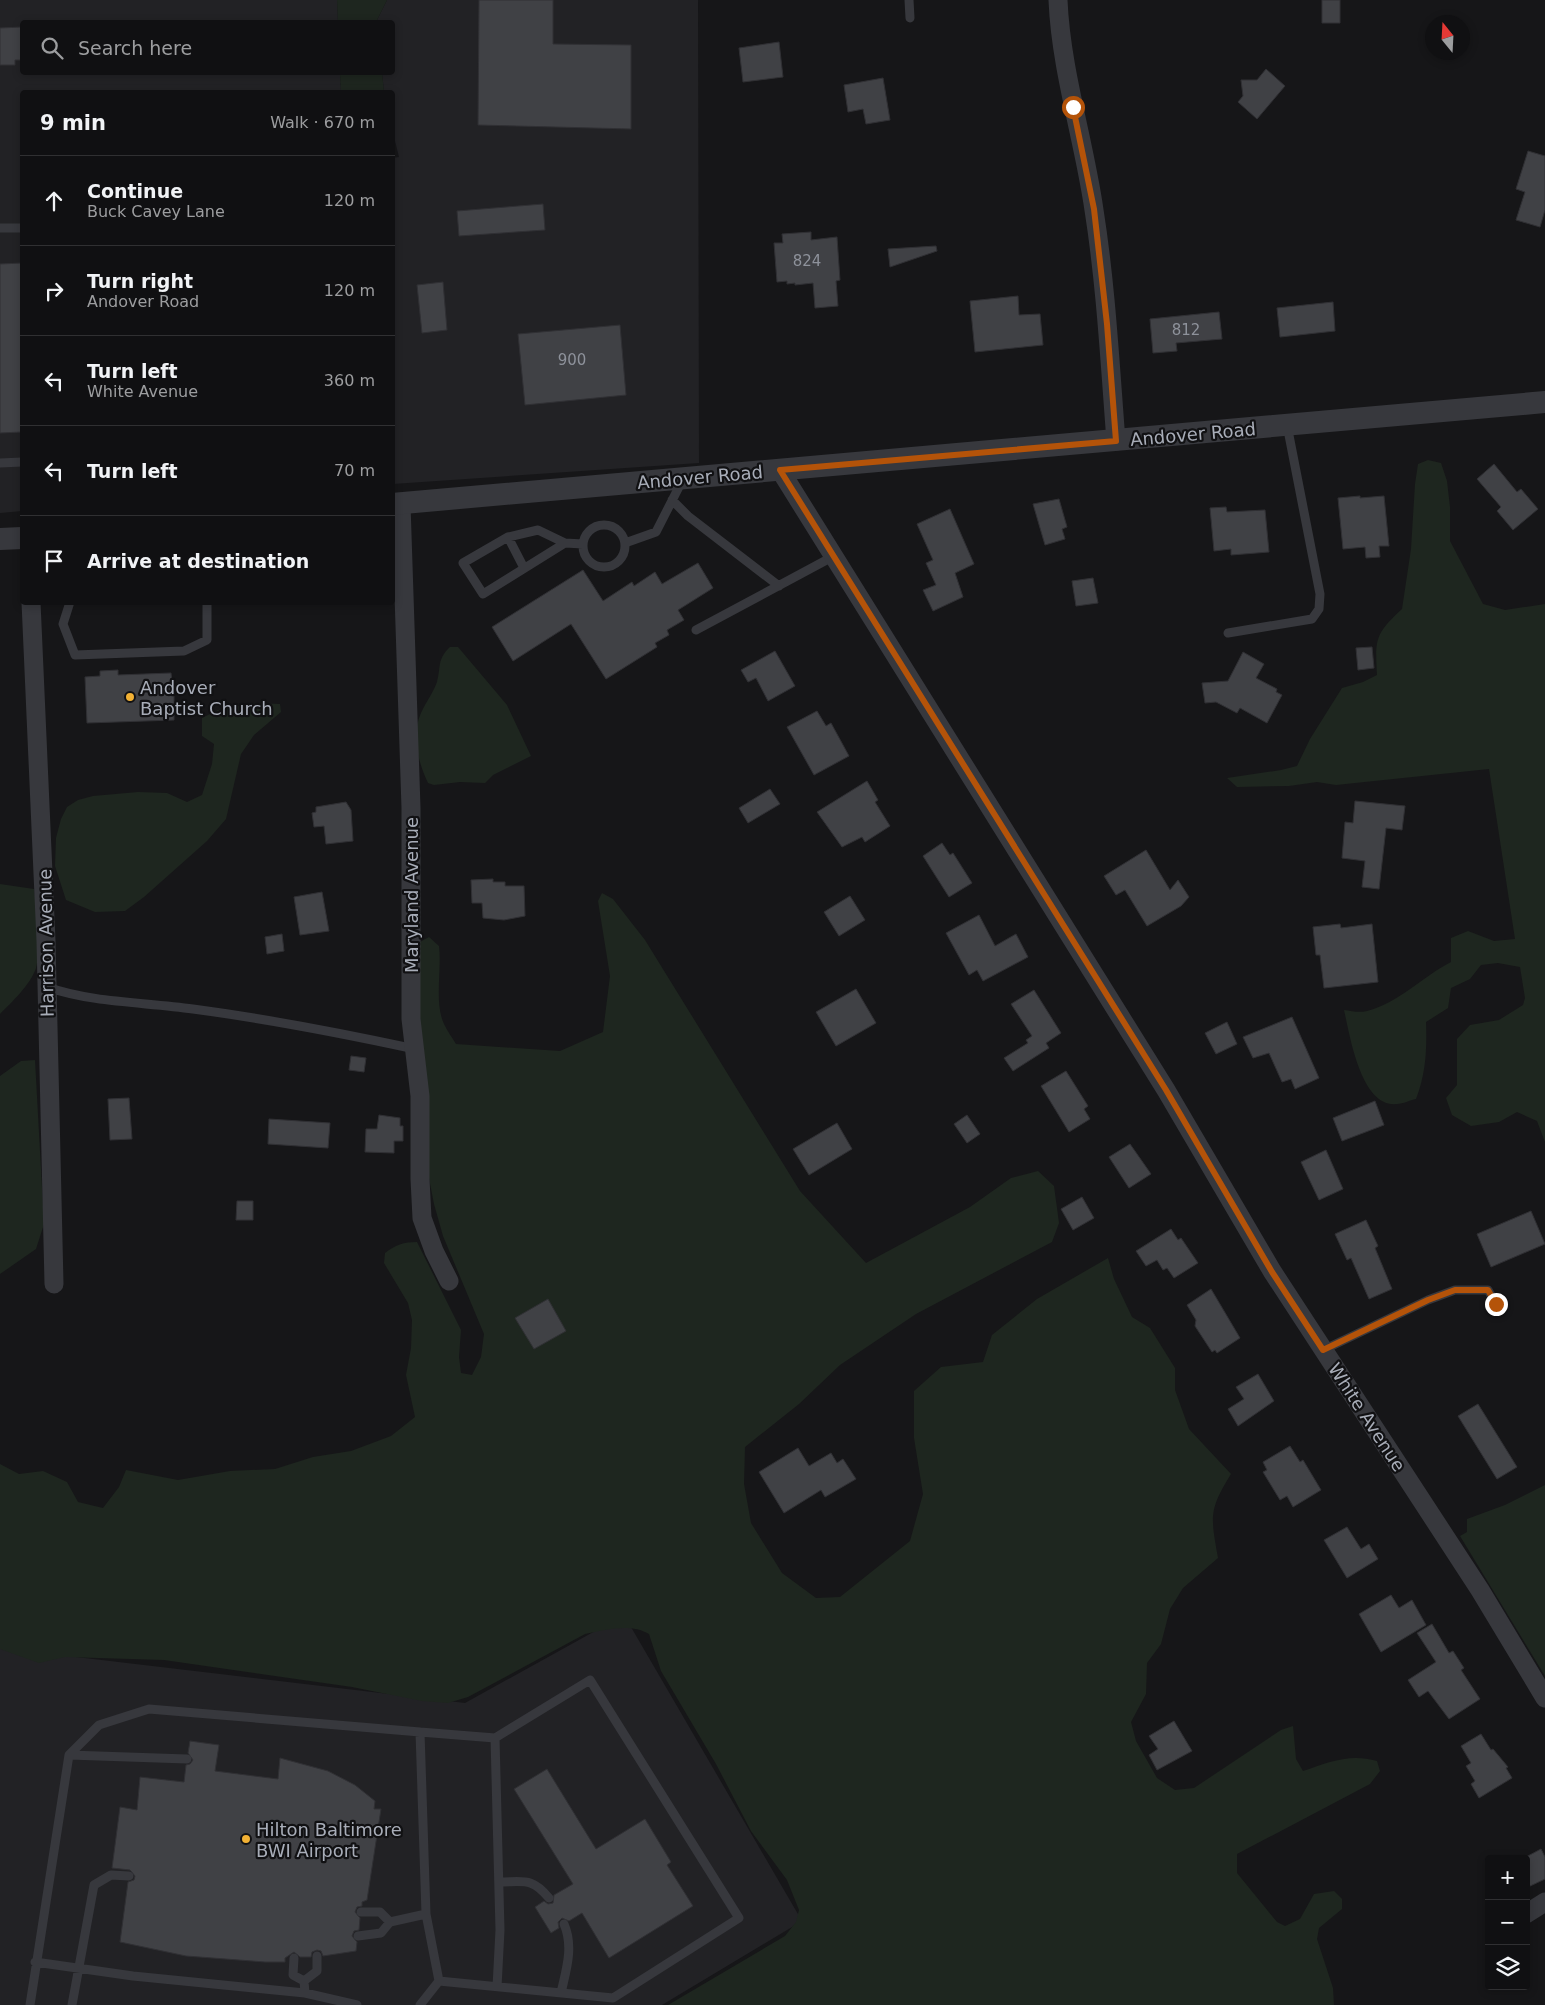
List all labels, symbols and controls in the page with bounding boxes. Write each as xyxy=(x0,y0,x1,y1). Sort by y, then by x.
north arrow xyxy=(1425,15,1470,60)
search box xyxy=(20,20,395,75)
icon: search xyxy=(38,34,66,62)
text: Search here xyxy=(78,37,192,59)
route start xyxy=(1062,96,1085,119)
text: 9 min xyxy=(40,111,106,135)
text: Walk · 670 m xyxy=(270,113,375,132)
text: Continue xyxy=(87,180,183,202)
icon: ahead xyxy=(40,187,68,215)
text: 120 m xyxy=(324,191,375,210)
text: Buck Cavey Lane xyxy=(87,202,225,221)
house number: 824 xyxy=(793,252,821,270)
text: Turn right xyxy=(87,270,193,292)
icon: right xyxy=(40,277,68,305)
text: 120 m xyxy=(324,281,375,300)
text: Andover Road xyxy=(87,292,199,311)
house number: 812 xyxy=(1172,321,1200,339)
house number: 900 xyxy=(558,351,586,369)
text: Turn left xyxy=(87,360,178,382)
icon: left xyxy=(40,367,68,395)
text: 360 m xyxy=(324,371,375,390)
text: White Avenue xyxy=(87,382,198,401)
street label: Andover Road xyxy=(1129,418,1257,450)
icon: left xyxy=(40,457,68,485)
text: Turn left xyxy=(87,460,178,482)
text: 70 m xyxy=(334,461,375,480)
street label: Andover Road xyxy=(636,461,764,493)
icon: arrive xyxy=(40,547,68,575)
text: Arrive at destination xyxy=(87,550,309,572)
place label: Andover Baptist Church xyxy=(140,677,273,719)
marker: Andover Baptist Church xyxy=(124,691,136,703)
street label: Maryland Avenue xyxy=(401,817,422,973)
street label: Harrison Avenue xyxy=(34,869,58,1017)
route end xyxy=(1485,1293,1508,1316)
street label: White Avenue xyxy=(1324,1359,1410,1475)
place label: Hilton Baltimore BWI Airport xyxy=(256,1819,402,1861)
marker: Hilton Baltimore BWI Airport xyxy=(240,1833,252,1845)
map controls xyxy=(1485,1855,1530,1990)
button: + xyxy=(1485,1855,1530,1900)
button: − xyxy=(1485,1900,1530,1945)
button: layers xyxy=(1485,1945,1530,1990)

